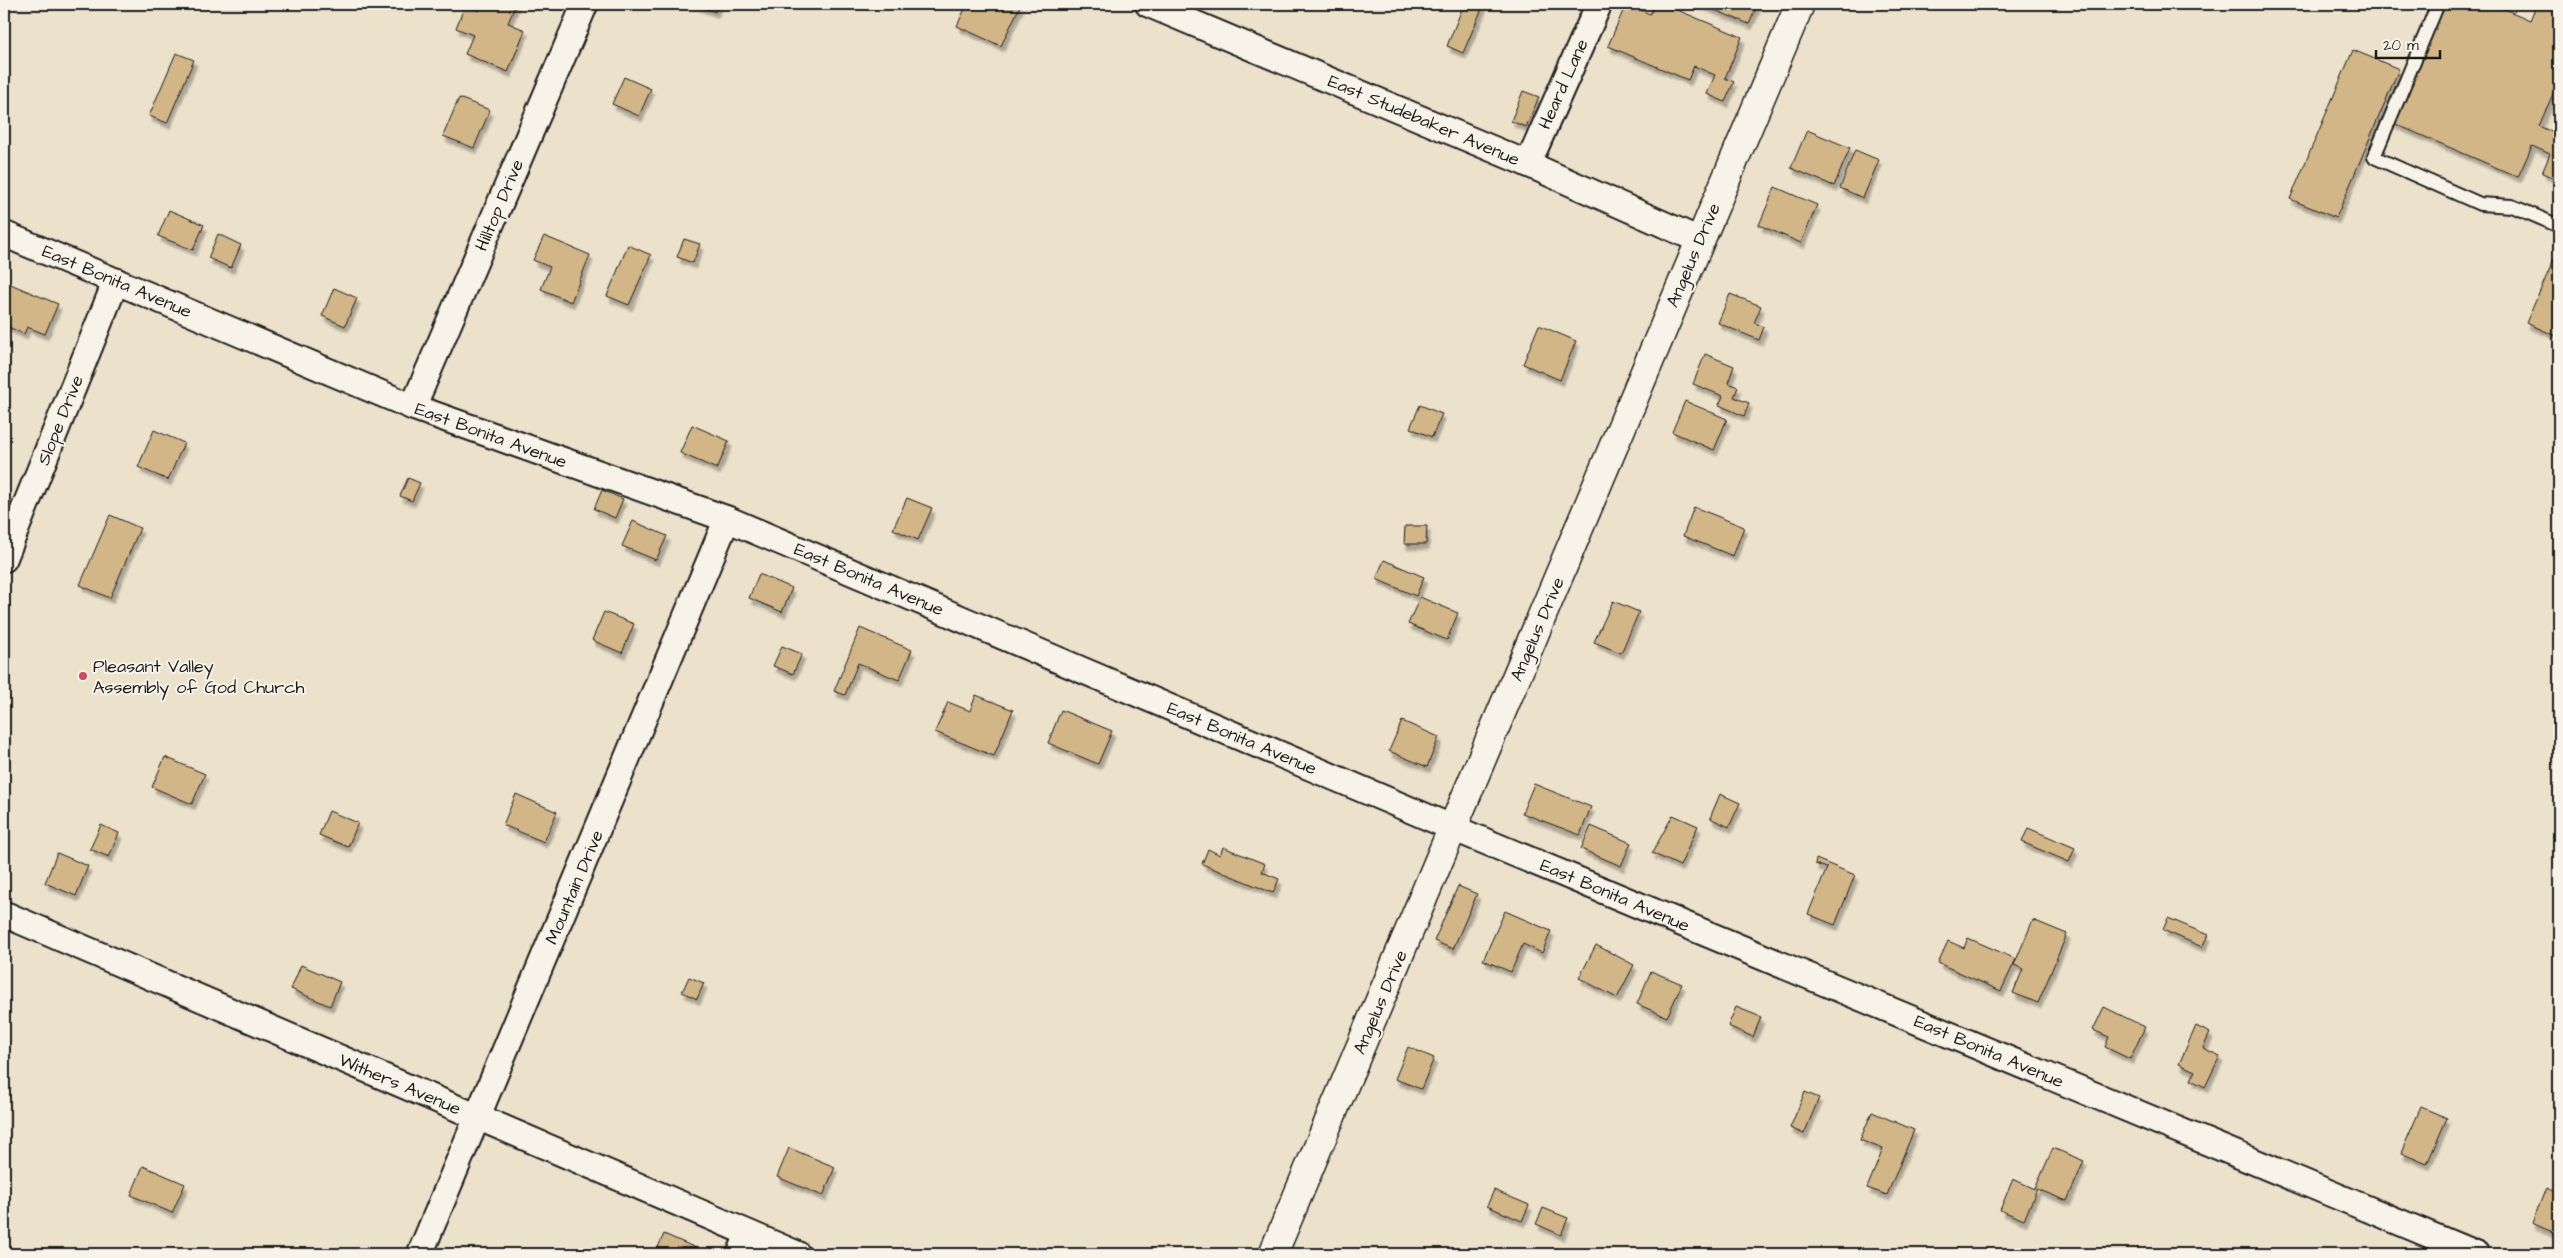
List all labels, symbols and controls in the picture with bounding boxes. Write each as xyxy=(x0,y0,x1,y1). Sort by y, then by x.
scale bar xyxy=(2376,28,2439,60)
street label: Heard Lane xyxy=(1532,35,1595,133)
text: 20 m xyxy=(2383,35,2419,56)
street label: East Studebaker Avenue xyxy=(1324,69,1524,172)
street label: Hilltop Drive xyxy=(469,155,530,255)
street label: Angelus Drive xyxy=(1660,199,1728,312)
street label: East Bonita Avenue xyxy=(38,239,196,324)
street label: Slope Drive xyxy=(31,371,90,469)
street label: East Bonita Avenue xyxy=(411,396,571,475)
street label: East Bonita Avenue xyxy=(790,537,948,622)
street label: Angelus Drive xyxy=(1504,573,1572,686)
place label: Pleasant Valley Assembly of God Church xyxy=(93,654,305,701)
marker: Pleasant Valley Assembly of God Church xyxy=(77,670,89,682)
street label: East Bonita Avenue xyxy=(1163,696,1321,781)
street label: Mountain Drive xyxy=(539,826,610,948)
street label: East Bonita Avenue xyxy=(1536,853,1694,938)
street label: Angelus Drive xyxy=(1347,946,1415,1059)
street label: East Bonita Avenue xyxy=(1910,1009,2068,1094)
street label: Withers Avenue xyxy=(335,1048,465,1122)

